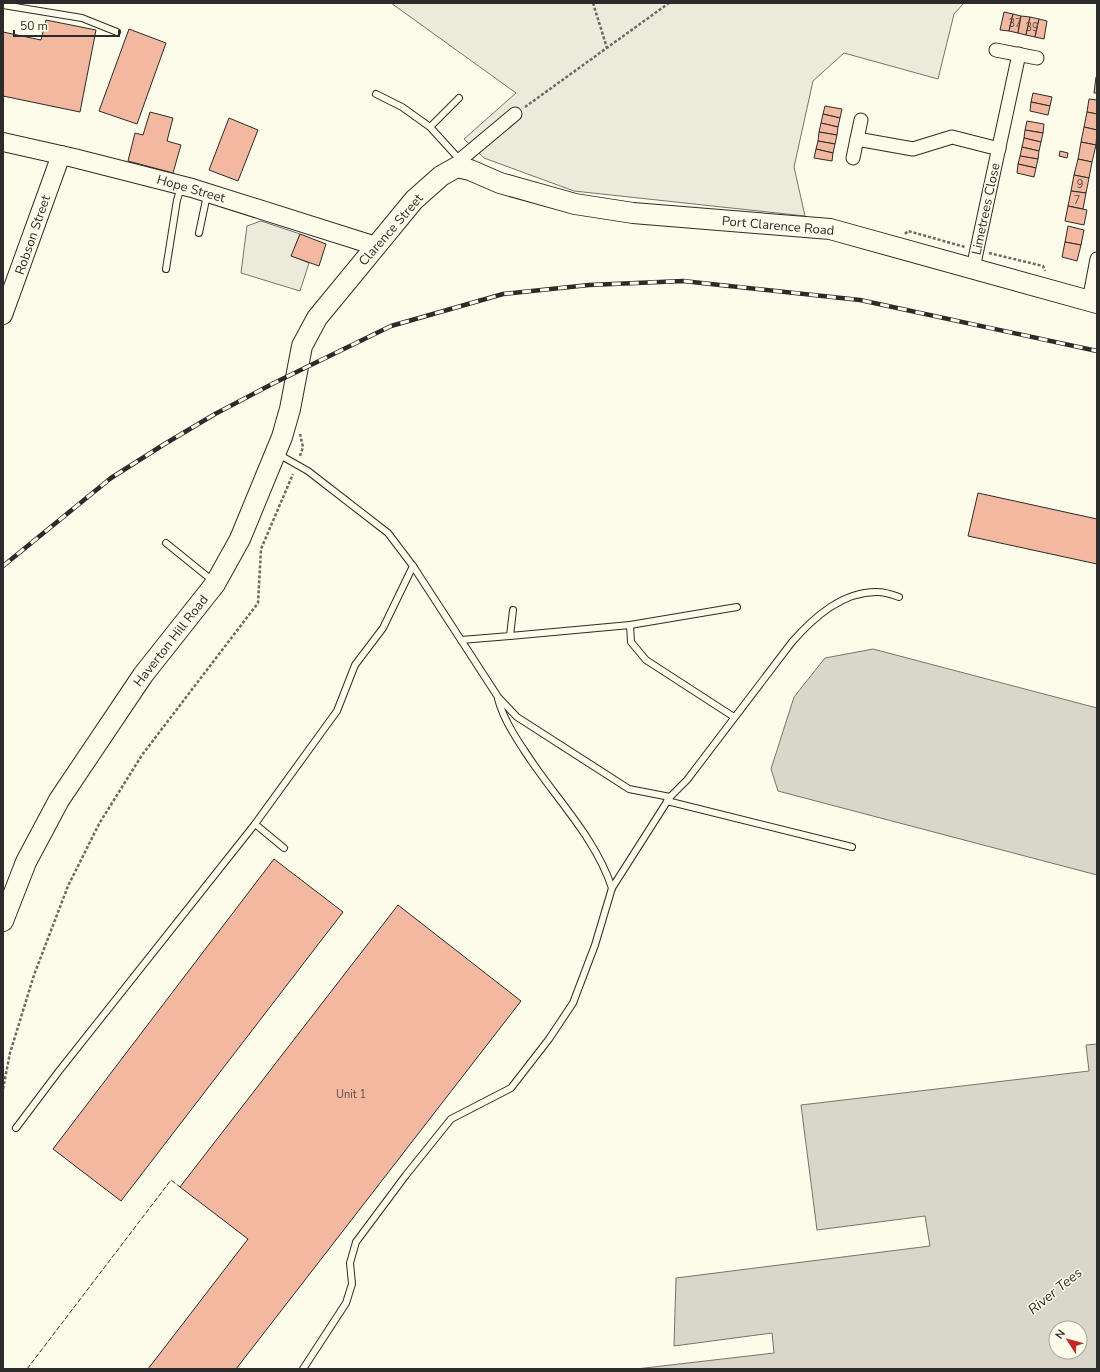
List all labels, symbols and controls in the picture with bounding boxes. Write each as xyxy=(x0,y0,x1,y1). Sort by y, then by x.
scale bar xyxy=(14,12,119,38)
house number: 37 xyxy=(1008,16,1022,31)
text: 50 m xyxy=(20,18,48,34)
house number: 39 xyxy=(1025,20,1039,35)
street label: Limetrees Close xyxy=(967,161,1005,257)
street label: Hope Street xyxy=(155,171,228,207)
house number: 9 xyxy=(1077,177,1083,192)
street label: Clarence Street xyxy=(355,190,428,270)
street label: Robson Street xyxy=(11,192,55,277)
house number: 7 xyxy=(1074,193,1080,208)
street label: Port Clarence Road xyxy=(721,212,835,240)
street label: Haverton Hill Road xyxy=(129,591,213,691)
house number: Unit 1 xyxy=(336,1087,366,1102)
water label: River Tees xyxy=(1024,1263,1086,1319)
north arrow xyxy=(1048,1320,1088,1360)
text: N xyxy=(1052,1327,1069,1342)

